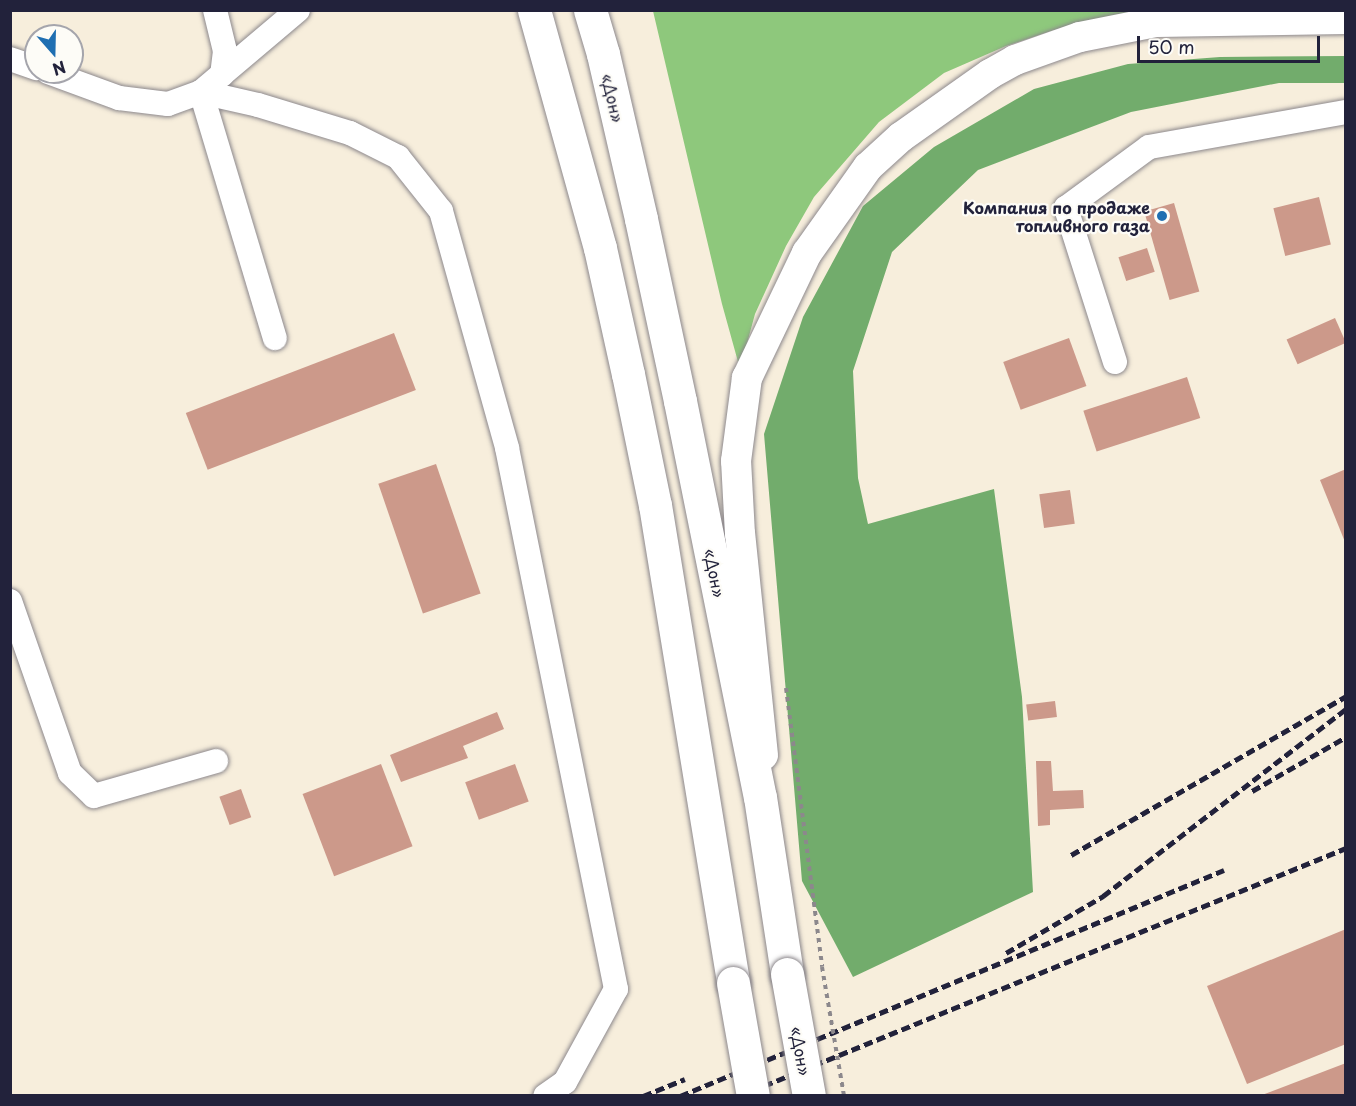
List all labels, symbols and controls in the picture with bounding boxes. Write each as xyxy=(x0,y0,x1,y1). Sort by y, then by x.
north arrow xyxy=(24,24,84,84)
scale bar xyxy=(1140,24,1323,62)
text: 50 m xyxy=(1148,33,1195,60)
text: N xyxy=(49,56,70,82)
street label: «Дон» xyxy=(598,72,628,124)
place label: Компания по продаже топливного газа xyxy=(963,197,1150,235)
marker: Компания по продаже топливного газа xyxy=(1155,209,1169,223)
street label: «Дон» xyxy=(701,547,729,599)
street label: «Дон» xyxy=(787,1025,815,1077)

